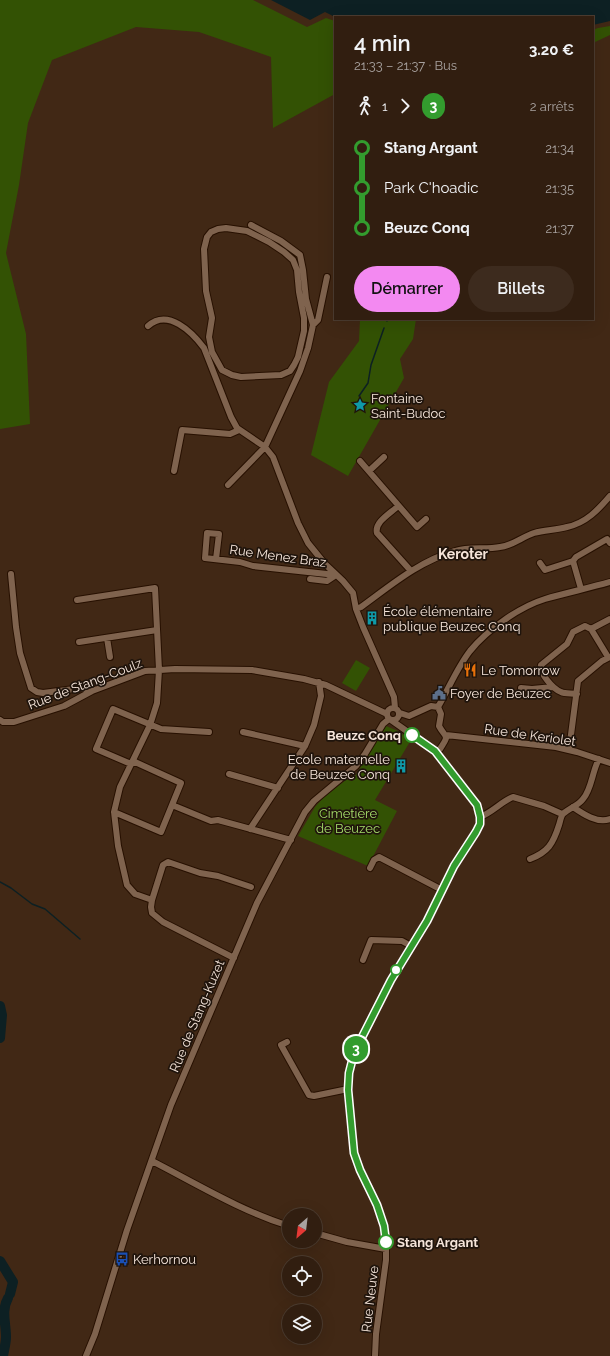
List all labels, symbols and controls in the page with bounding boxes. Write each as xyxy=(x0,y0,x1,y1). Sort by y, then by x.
text: 4 min xyxy=(354,30,411,56)
text: 3.20 € xyxy=(529,41,574,59)
text: 21:33 – 21:37 · Bus xyxy=(354,58,457,73)
icon: walk xyxy=(354,95,376,117)
icon: forward xyxy=(394,95,416,117)
text: 3 xyxy=(430,98,437,114)
text: 1 xyxy=(382,99,388,114)
text: 2 arrêts xyxy=(530,99,574,114)
text: Stang Argant xyxy=(384,139,478,157)
text: 21:34 xyxy=(545,141,574,156)
text: Park C'hoadic xyxy=(384,179,478,197)
text: 21:35 xyxy=(545,181,574,196)
text: Beuzc Conq xyxy=(384,219,470,237)
text: 21:37 xyxy=(545,221,574,236)
button: Démarrer xyxy=(354,266,460,312)
button: Billets xyxy=(468,266,574,312)
place label: Fontaine Saint-Budoc xyxy=(371,391,445,421)
place icon: Fontaine Saint-Budoc xyxy=(352,397,368,413)
street label: Rue Menez Braz xyxy=(229,542,327,570)
district label: Keroter xyxy=(438,546,489,562)
place label: École élémentaire publique Beuzec Conq xyxy=(383,604,520,634)
building icon: École élémentaire publique Beuzec Conq xyxy=(364,610,380,626)
street label: Rue de Stang-Coulz xyxy=(26,655,144,713)
restaurant icon: Le Tomorrow xyxy=(462,662,478,678)
place label: Le Tomorrow xyxy=(481,663,560,678)
public building icon: Foyer de Beuzec xyxy=(431,685,447,701)
place label: Foyer de Beuzec xyxy=(450,686,551,701)
street label: Rue de Keriolet xyxy=(483,721,577,749)
marker: Beuzc Conq xyxy=(404,727,420,743)
place label: Beuzc Conq xyxy=(327,728,401,743)
place label: Ecole maternelle de Beuzec Conq xyxy=(288,752,390,782)
building icon: Ecole maternelle de Beuzec Conq xyxy=(393,758,409,774)
park label: Cimetière de Beuzec xyxy=(316,806,380,836)
street label: Rue de Stang-Kuzet xyxy=(167,957,228,1074)
unlabelled marker xyxy=(390,964,402,976)
line badge: 3 xyxy=(343,1036,369,1062)
text: 3 xyxy=(352,1041,360,1057)
north arrow xyxy=(282,1208,322,1248)
map controls xyxy=(282,1208,322,1344)
marker: Stang Argant xyxy=(378,1234,394,1250)
place label: Stang Argant xyxy=(397,1235,478,1250)
bus stop icon: Kerhornou xyxy=(114,1251,130,1267)
place label: Kerhornou xyxy=(133,1252,196,1267)
button: locate xyxy=(282,1256,322,1296)
street label: Rue Neuve xyxy=(358,1265,382,1333)
button: layers xyxy=(282,1304,322,1344)

